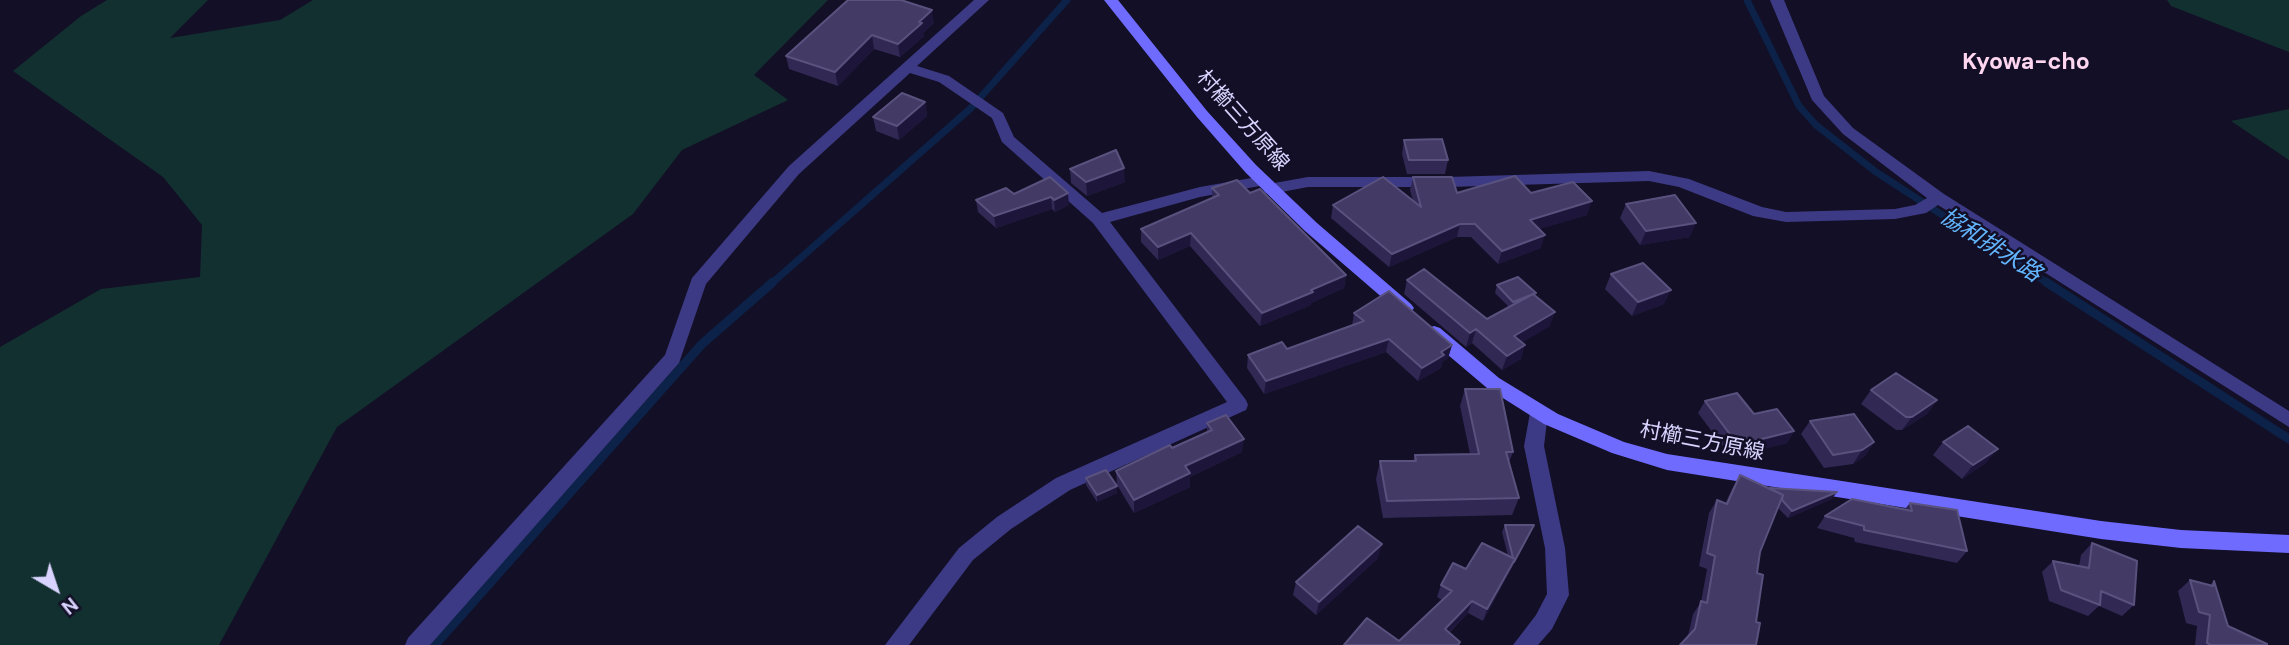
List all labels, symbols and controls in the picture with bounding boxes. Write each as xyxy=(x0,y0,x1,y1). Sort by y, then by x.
district label: Kyowa-cho xyxy=(1962,49,2090,77)
street label: 村櫛三方原線 xyxy=(1190,66,1294,176)
water label: 協和排水路 xyxy=(1934,203,2046,289)
street label: 村櫛三方原線 xyxy=(1638,418,1766,466)
north arrow xyxy=(21,554,91,624)
text: N xyxy=(56,592,83,620)

